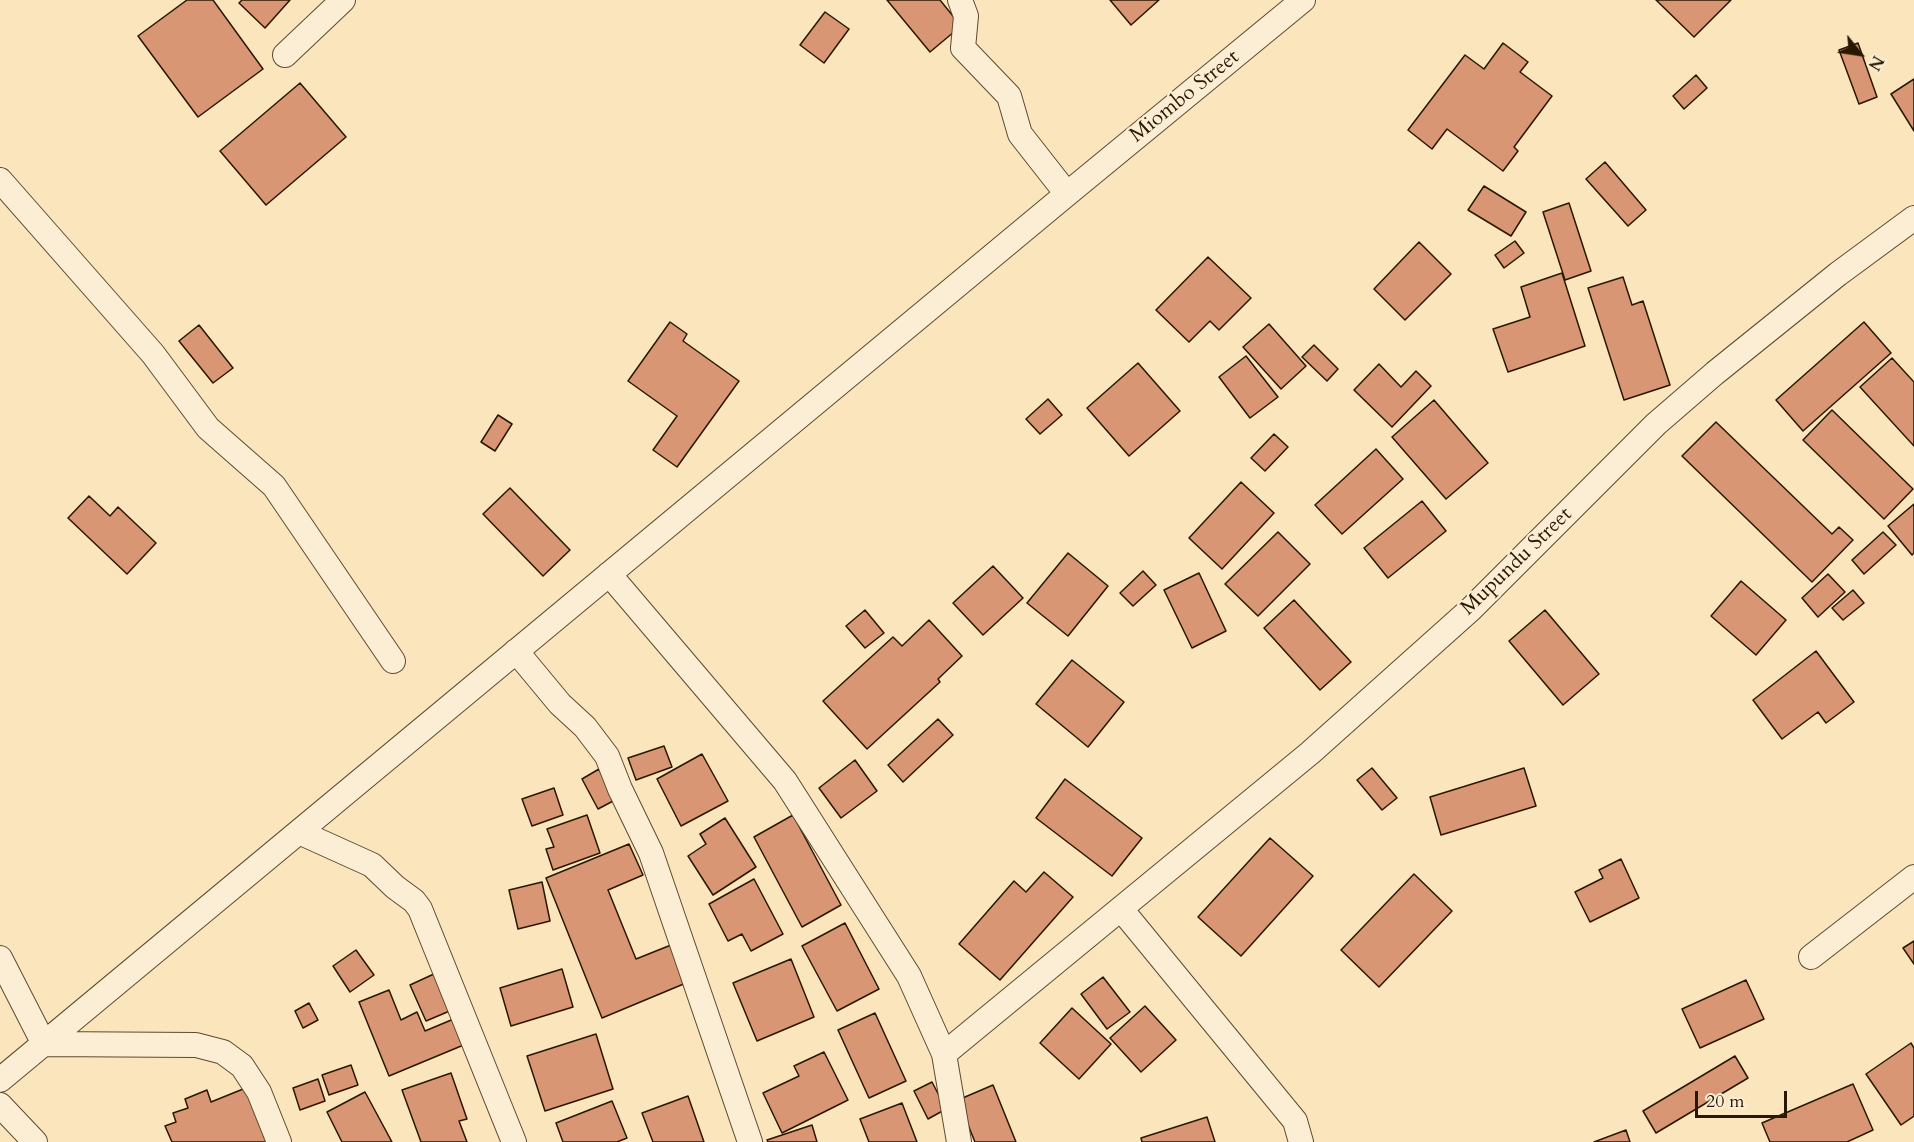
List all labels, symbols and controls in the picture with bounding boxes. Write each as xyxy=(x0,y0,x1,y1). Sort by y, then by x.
north arrow xyxy=(1830,24,1890,84)
street label: Miombo Street xyxy=(1125,45,1245,149)
text: N xyxy=(1863,51,1889,75)
street label: Mupundu Street xyxy=(1456,503,1578,621)
scale bar xyxy=(1698,1079,1790,1117)
text: 20 m xyxy=(1706,1089,1745,1114)

